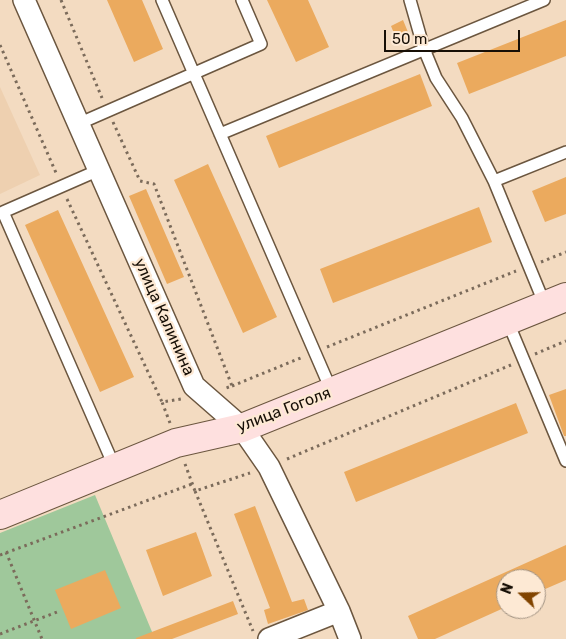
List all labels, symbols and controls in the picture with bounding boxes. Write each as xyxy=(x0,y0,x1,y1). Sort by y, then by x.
scale bar xyxy=(386,20,522,52)
text: 50 m xyxy=(392,30,427,48)
street label: улица Калинина xyxy=(130,255,198,379)
street label: улица Гоголя xyxy=(234,383,334,437)
north arrow xyxy=(496,569,546,619)
text: N xyxy=(498,581,517,597)

